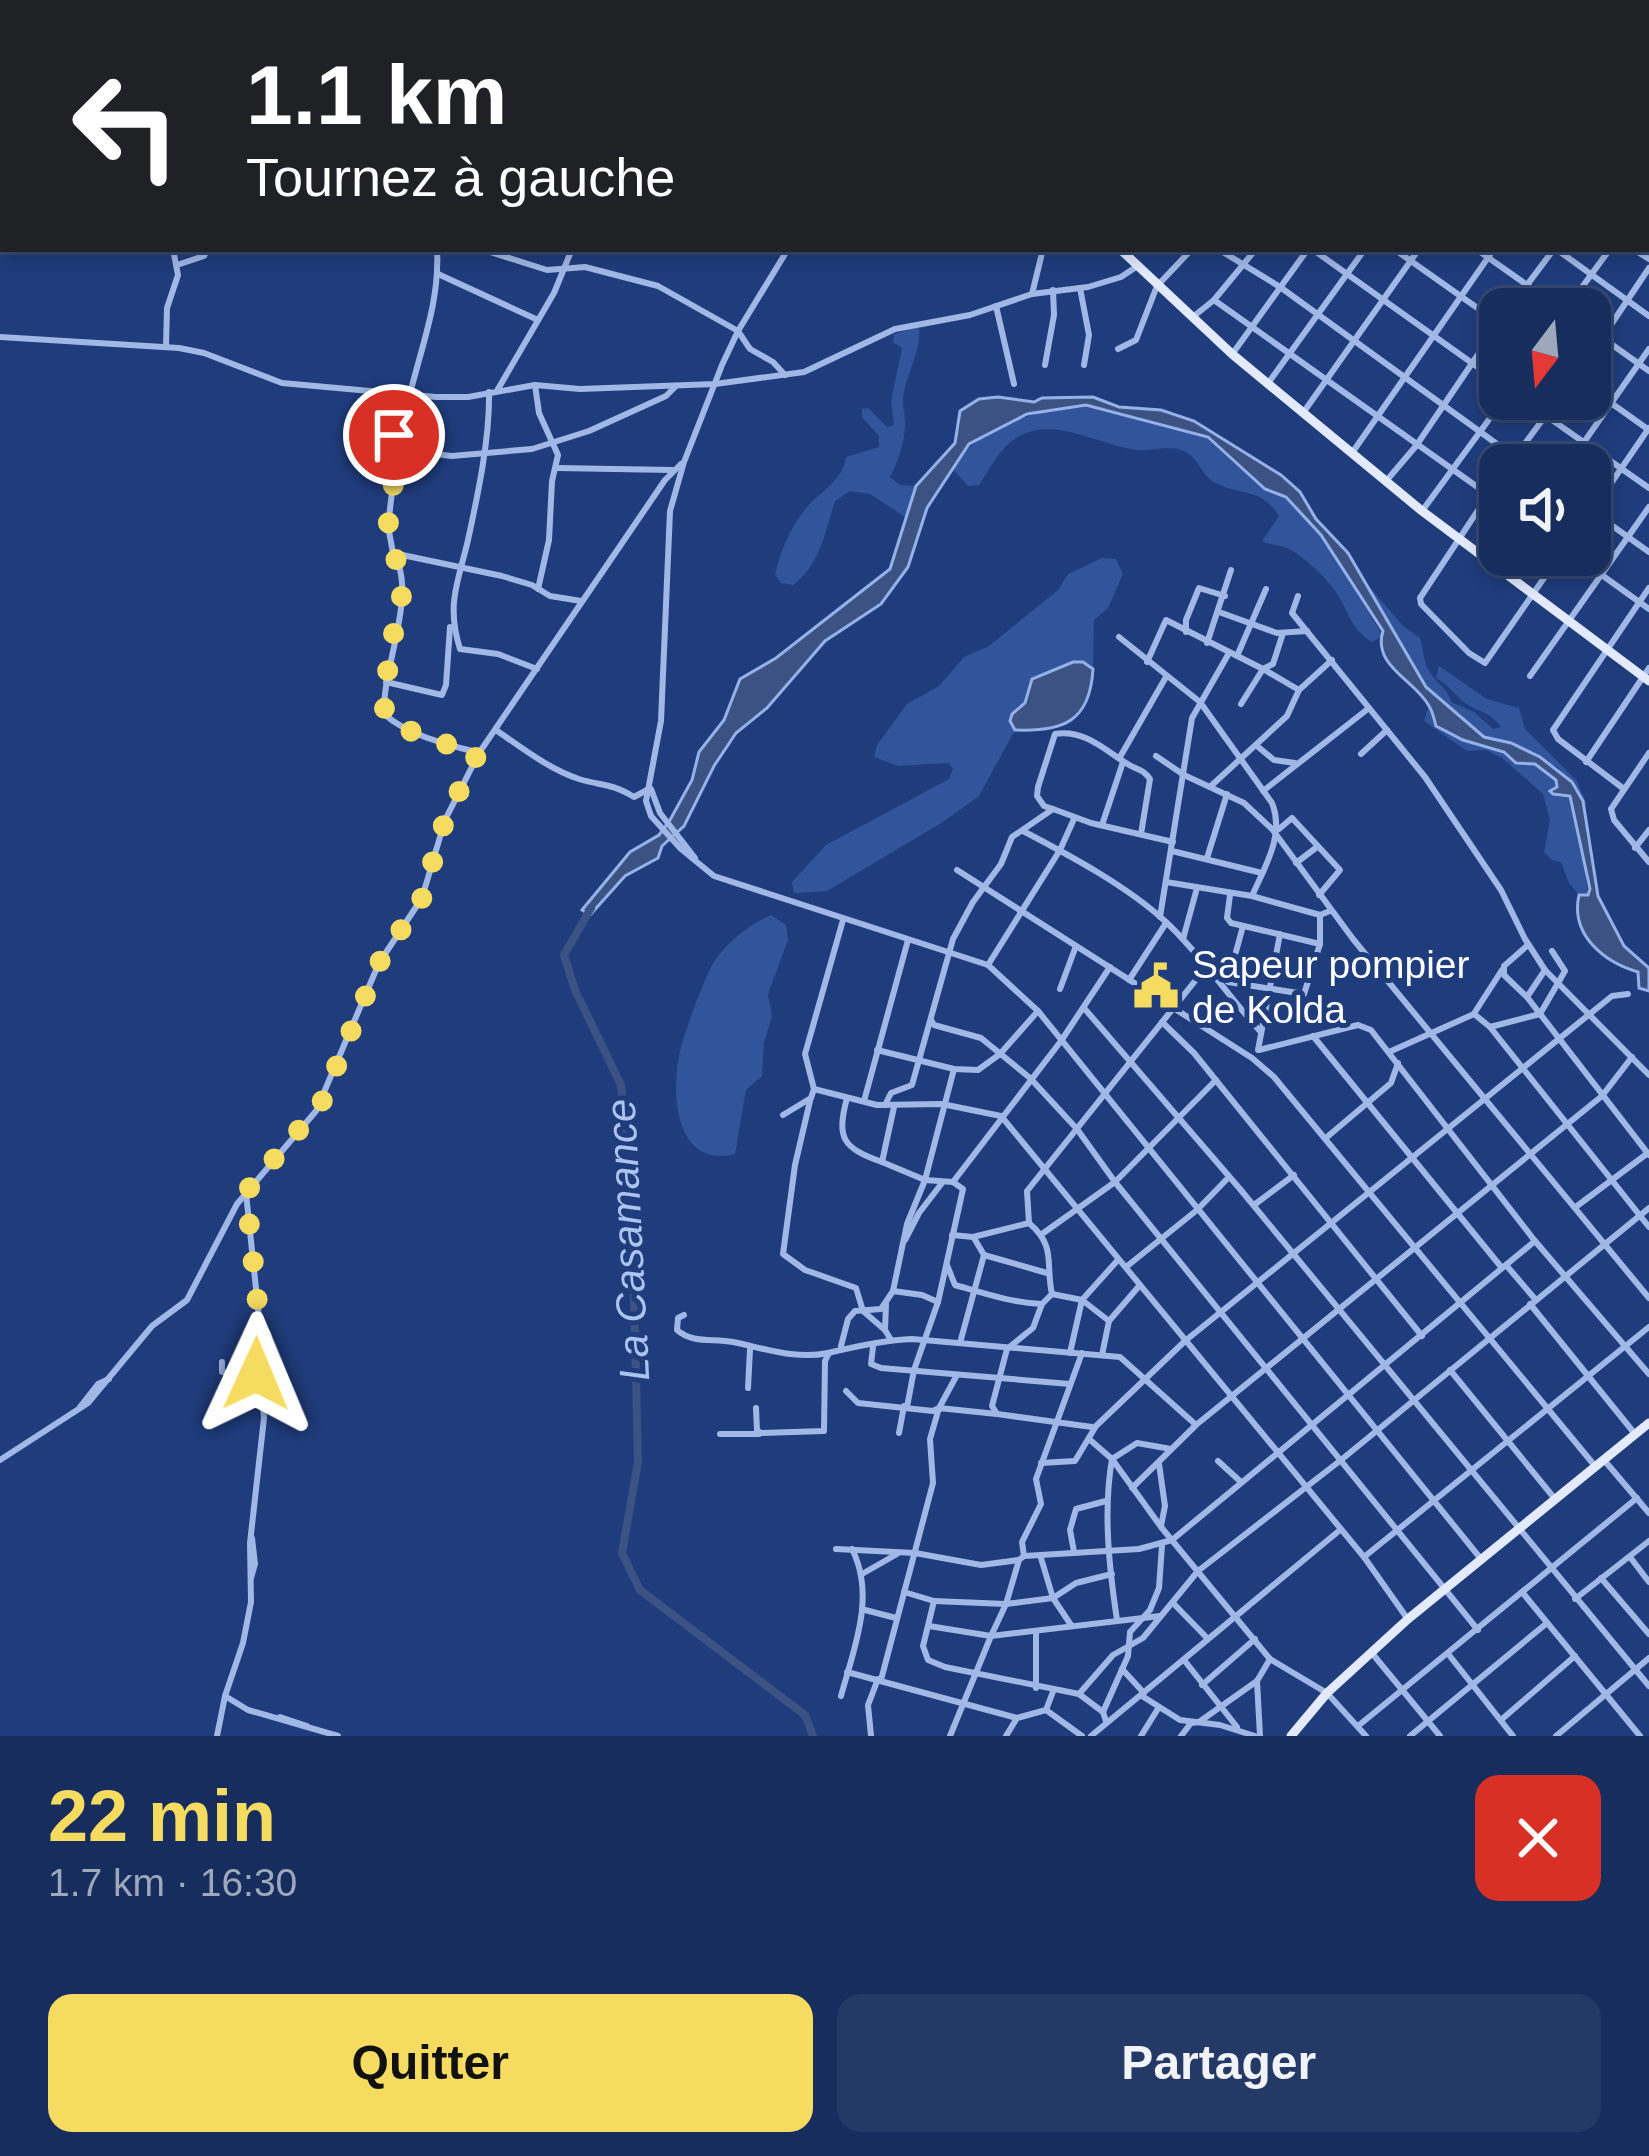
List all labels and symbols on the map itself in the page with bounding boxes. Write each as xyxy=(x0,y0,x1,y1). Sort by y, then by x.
north arrow xyxy=(1479,288,1611,420)
pin xyxy=(343,384,445,486)
place label: Sapeur pompier de Kolda xyxy=(1192,943,1470,1031)
public building icon: Sapeur pompier de Kolda xyxy=(1131,961,1181,1011)
water label: La Casamance xyxy=(597,1098,658,1382)
position arrow xyxy=(193,1311,319,1437)

